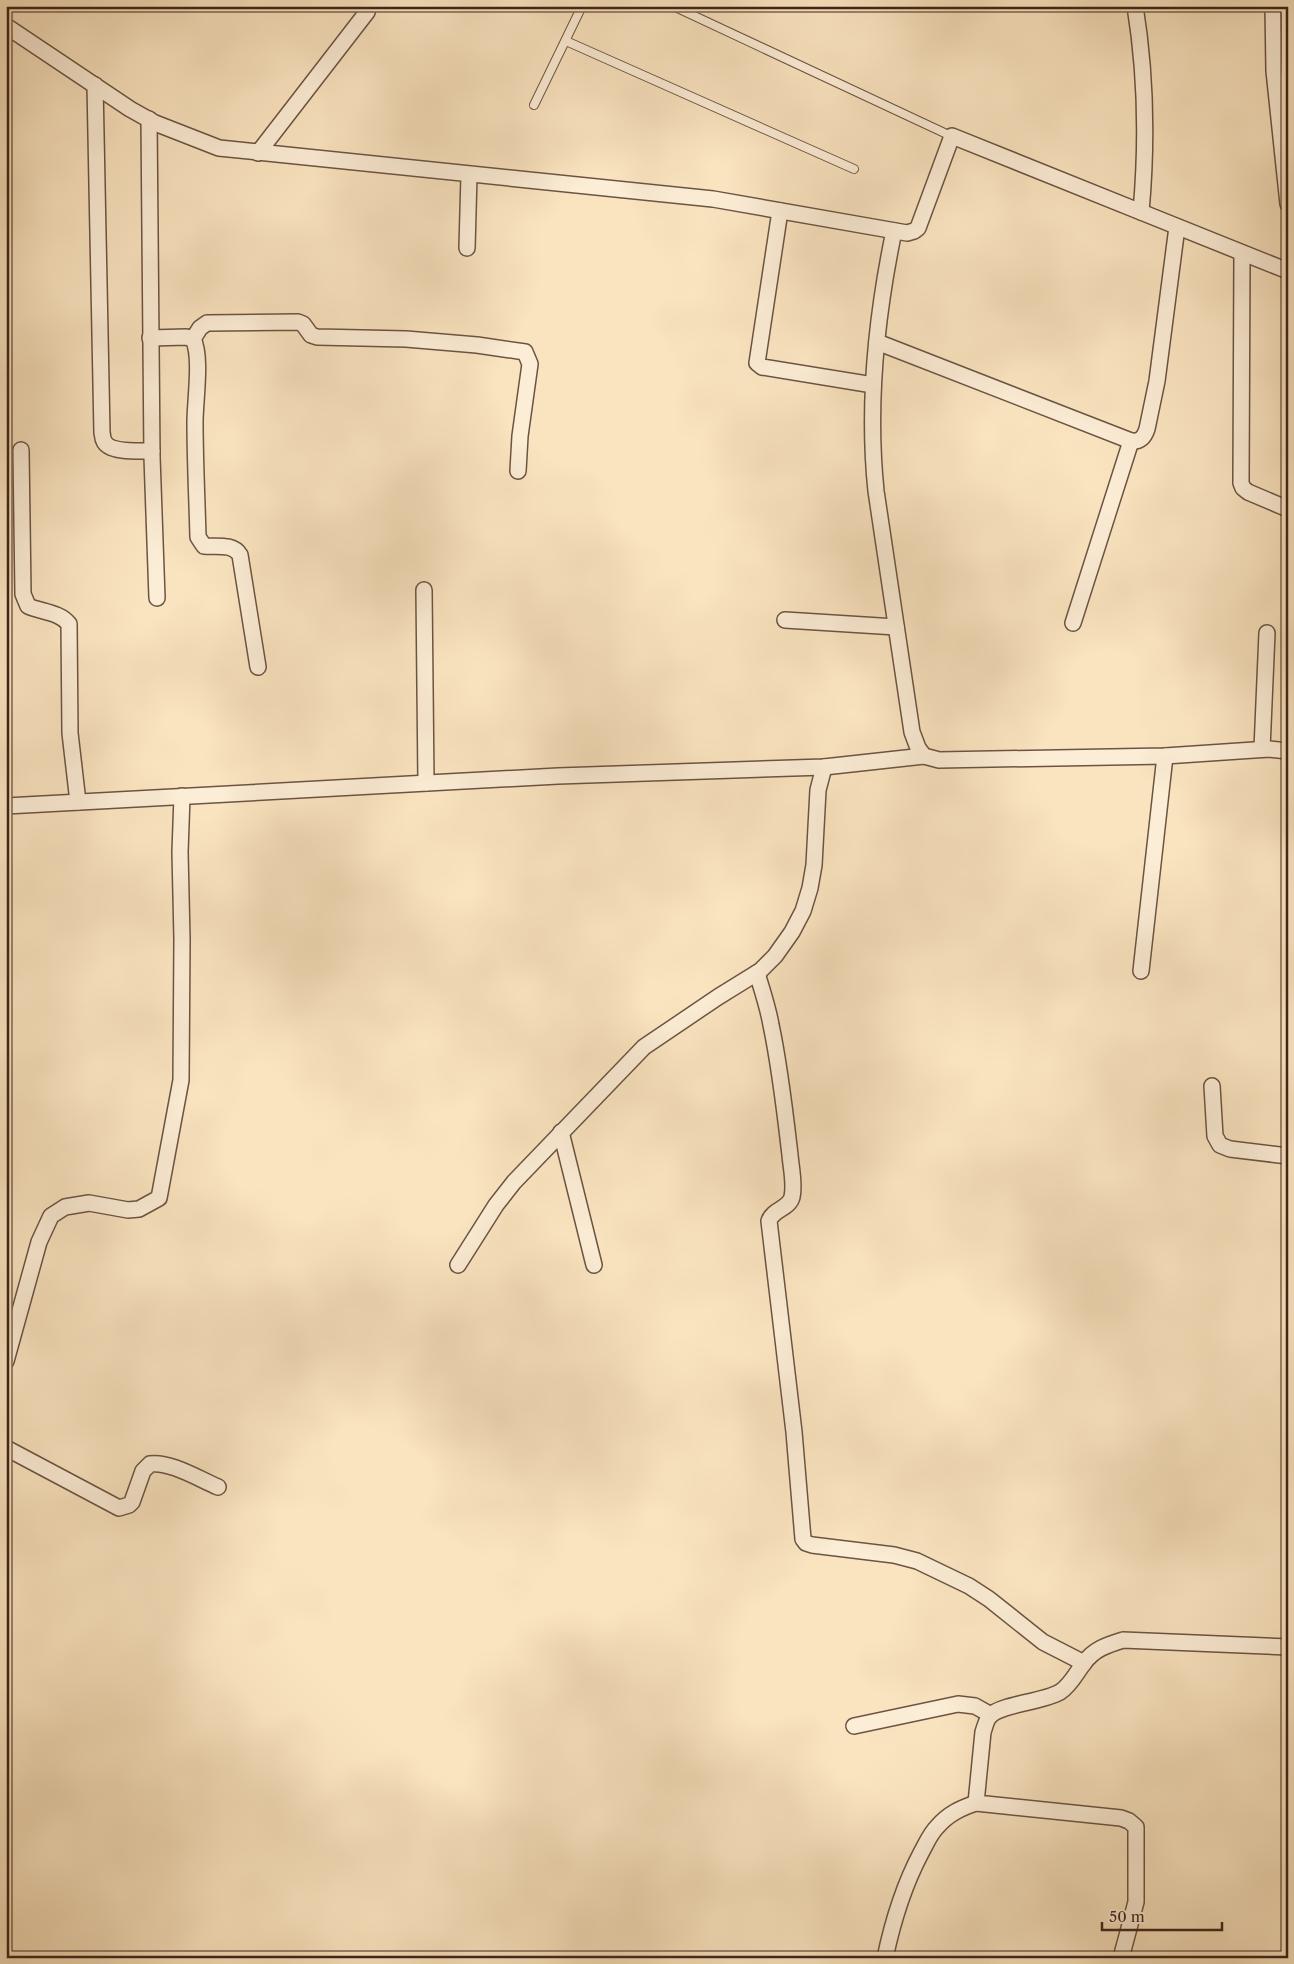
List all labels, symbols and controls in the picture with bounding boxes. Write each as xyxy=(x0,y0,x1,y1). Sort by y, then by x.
scale bar xyxy=(1102,1899,1222,1931)
text: 50 m xyxy=(1109,1907,1145,1926)

